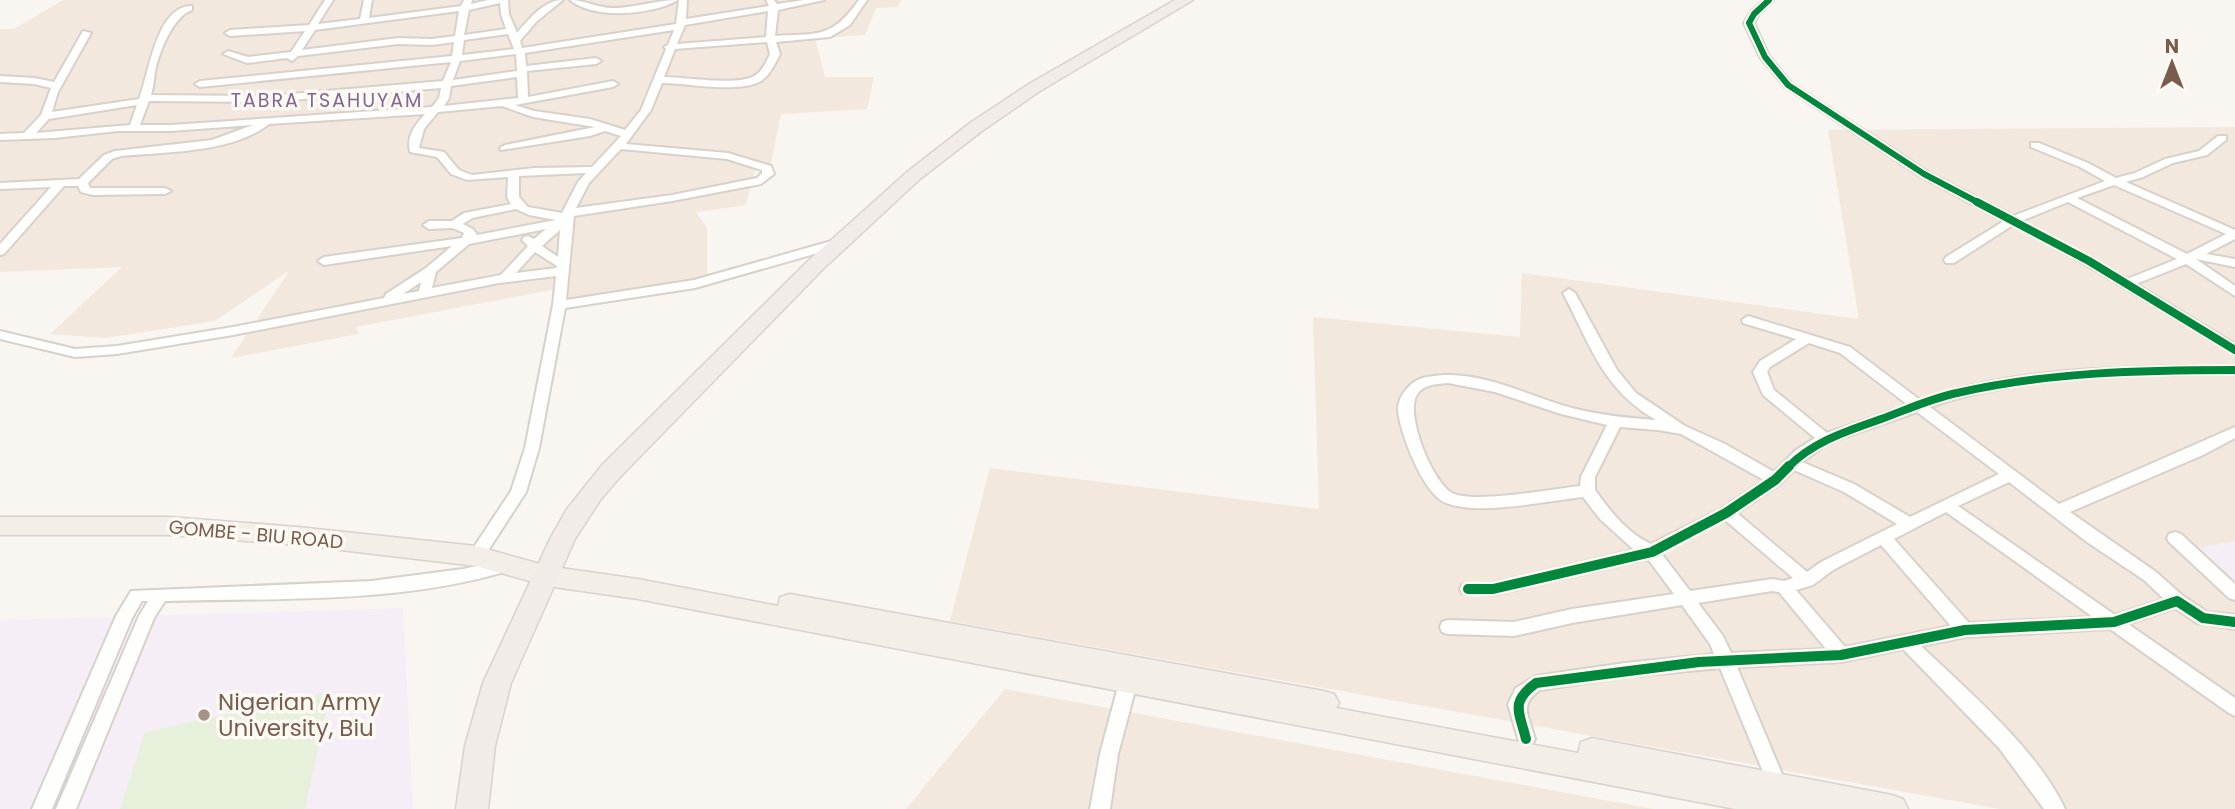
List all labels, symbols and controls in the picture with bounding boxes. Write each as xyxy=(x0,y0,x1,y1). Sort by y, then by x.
north arrow xyxy=(2137,28,2207,98)
text: N xyxy=(2165,33,2179,60)
district label: TABRA TSAHUYAM xyxy=(231,87,423,114)
street label: GOMBE - BIU ROAD xyxy=(168,513,344,556)
place label: Nigerian Army University, Biu xyxy=(218,686,381,744)
marker: Nigerian Army University, Biu xyxy=(196,707,212,723)

